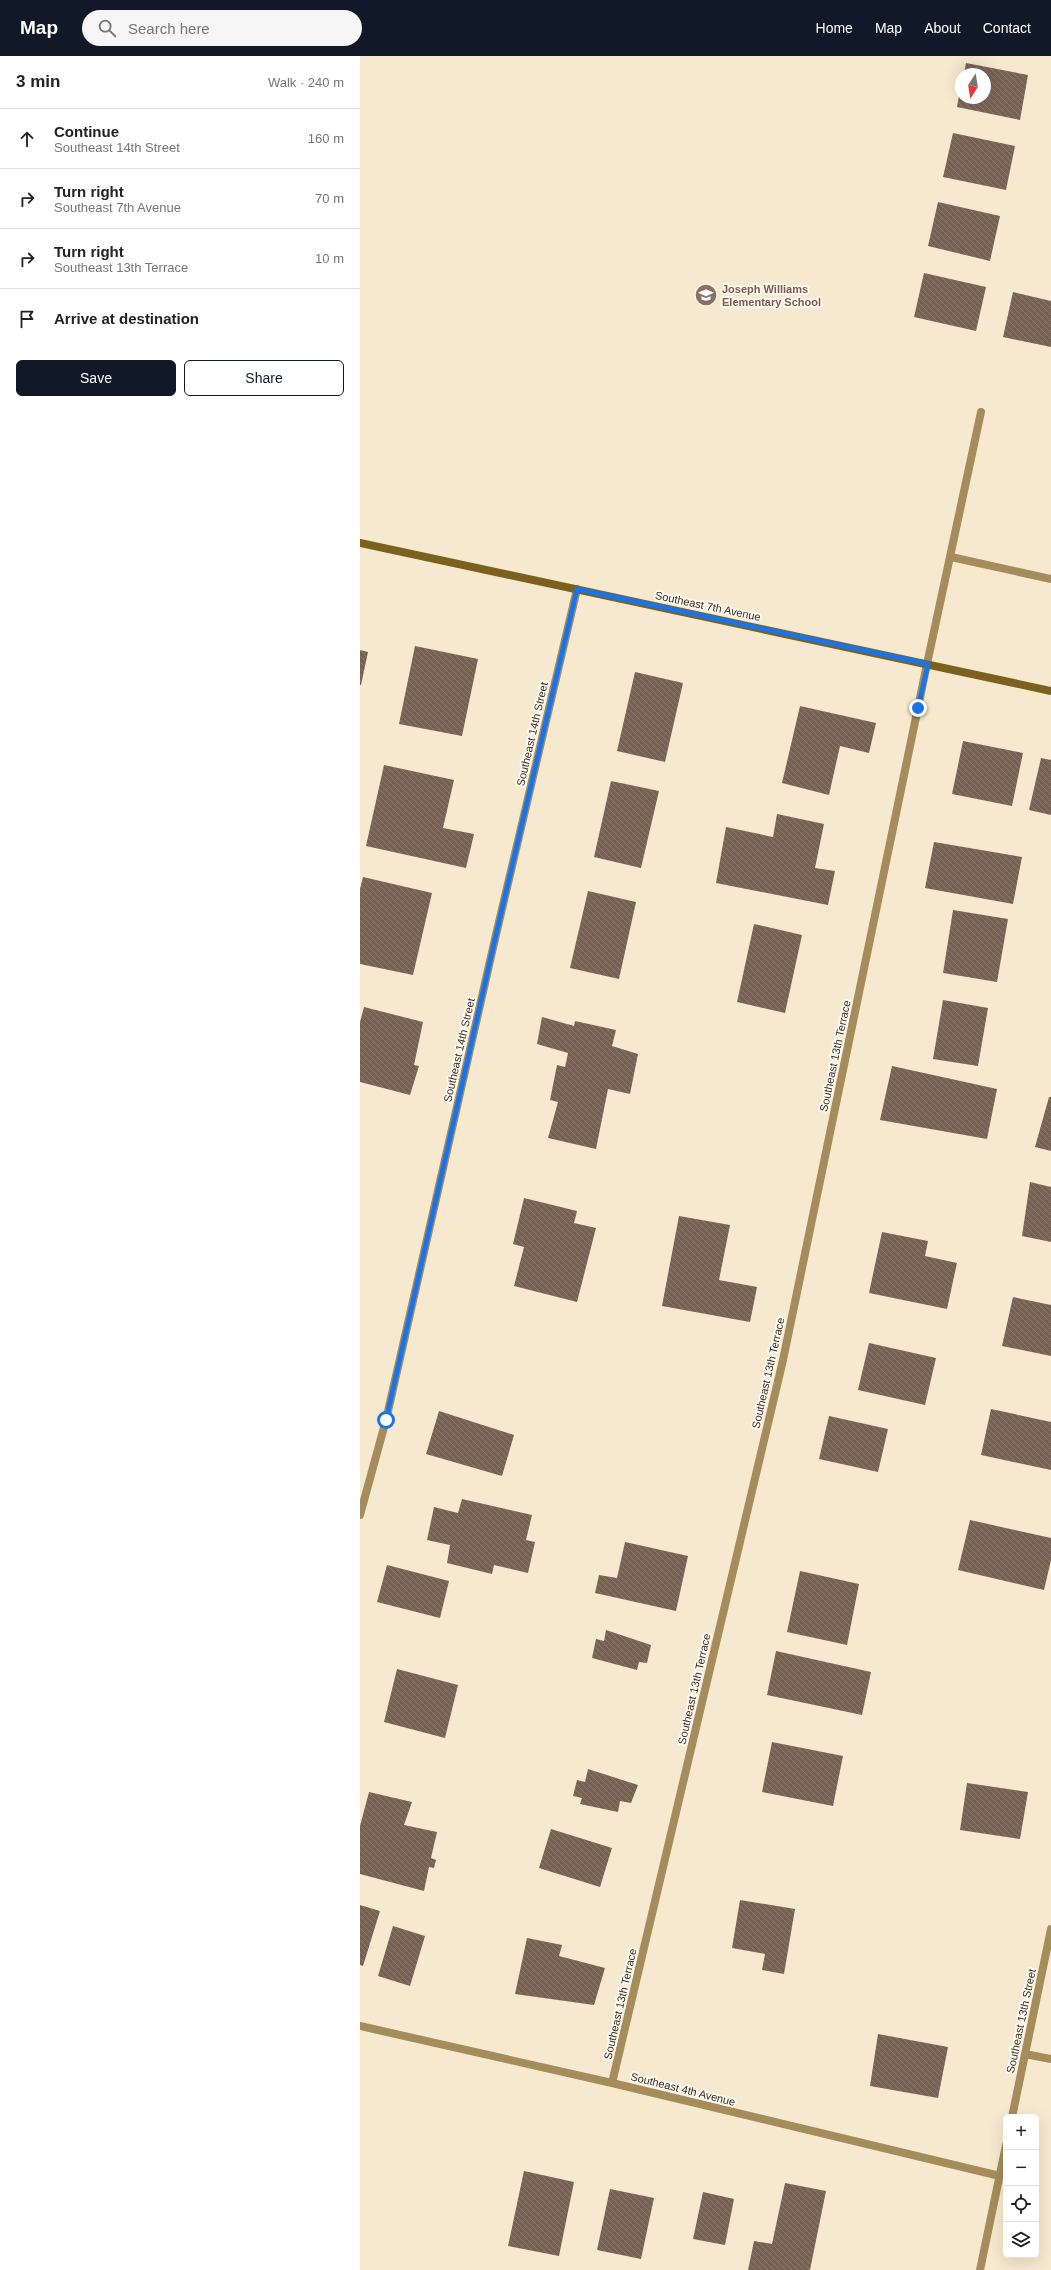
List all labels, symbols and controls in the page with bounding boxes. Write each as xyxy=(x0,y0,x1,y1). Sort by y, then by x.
search box xyxy=(82,10,362,46)
text: Map xyxy=(20,17,58,38)
icon: search xyxy=(96,17,118,39)
text: Search here xyxy=(128,20,210,37)
text: Home xyxy=(816,20,853,36)
text: Map xyxy=(875,20,902,36)
text: About xyxy=(924,20,961,36)
text: Contact xyxy=(983,20,1031,36)
north arrow xyxy=(955,68,991,104)
text: 3 min xyxy=(16,72,60,91)
text: Walk · 240 m xyxy=(268,75,344,90)
text: Continue xyxy=(54,123,119,140)
icon: ahead xyxy=(16,128,38,150)
text: 160 m xyxy=(308,131,344,146)
text: Southeast 14th Street xyxy=(54,140,180,155)
text: Turn right xyxy=(54,183,124,200)
icon: right xyxy=(16,188,38,210)
text: 70 m xyxy=(315,191,344,206)
text: Southeast 7th Avenue xyxy=(54,200,181,215)
text: Turn right xyxy=(54,243,124,260)
icon: right xyxy=(16,248,38,270)
text: 10 m xyxy=(315,251,344,266)
text: Southeast 13th Terrace xyxy=(54,260,188,275)
school or university icon: Joseph Williams Elementary School xyxy=(693,282,719,308)
place label: Joseph Williams Elementary School xyxy=(722,283,821,308)
icon: arrive xyxy=(16,308,38,330)
text: Arrive at destination xyxy=(54,310,199,327)
button: Save xyxy=(16,360,176,396)
button: Share xyxy=(184,360,344,396)
street label: Southeast 7th Avenue xyxy=(654,589,762,623)
street label: Southeast 14th Street xyxy=(514,681,550,787)
route end xyxy=(909,699,927,717)
street label: Southeast 14th Street xyxy=(441,997,477,1103)
street label: Southeast 13th Terrace xyxy=(817,999,853,1113)
street label: Southeast 13th Terrace xyxy=(749,1316,787,1430)
route start xyxy=(377,1411,395,1429)
street label: Southeast 13th Terrace xyxy=(675,1632,713,1746)
street label: Southeast 13th Terrace xyxy=(601,1947,639,2061)
street label: Southeast 13th Street xyxy=(1004,1968,1038,2074)
street label: Southeast 4th Avenue xyxy=(629,2070,737,2108)
map controls xyxy=(1003,2114,1039,2258)
button: + xyxy=(1003,2114,1039,2150)
button: − xyxy=(1003,2150,1039,2186)
button: locate xyxy=(1003,2186,1039,2222)
button: layers xyxy=(1003,2222,1039,2258)

